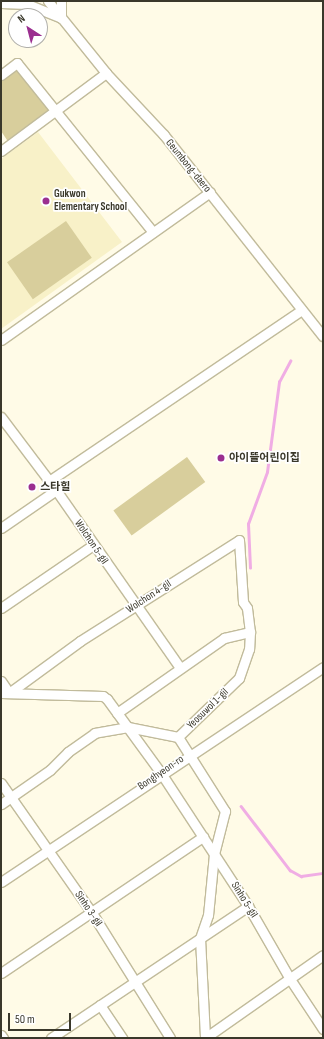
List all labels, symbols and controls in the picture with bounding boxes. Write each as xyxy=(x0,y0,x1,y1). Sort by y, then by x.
north arrow xyxy=(8,8,48,48)
text: N xyxy=(15,12,27,26)
street label: Geumbong-daero xyxy=(162,137,214,195)
place label: Gukwon Elementary School xyxy=(54,188,127,214)
marker: Gukwon Elementary School xyxy=(41,196,51,206)
place label: 아이뜰어린이집 xyxy=(229,451,300,465)
marker: 아이뜰어린이집 xyxy=(216,453,226,463)
place label: 스타힐 xyxy=(40,480,70,494)
marker: 스타힐 xyxy=(27,482,37,492)
street label: Wolchon 5-gil xyxy=(71,517,111,567)
street label: Wolchon 4-gil xyxy=(124,578,174,616)
street label: Yeosuwol 1-gil xyxy=(184,686,232,732)
street label: Bonghyeon-ro xyxy=(135,753,187,793)
street label: Sinho 5-gil xyxy=(228,880,260,920)
street label: Sinho 3-gil xyxy=(71,889,105,929)
scale bar xyxy=(10,1005,73,1031)
text: 50 m xyxy=(15,1012,35,1027)

